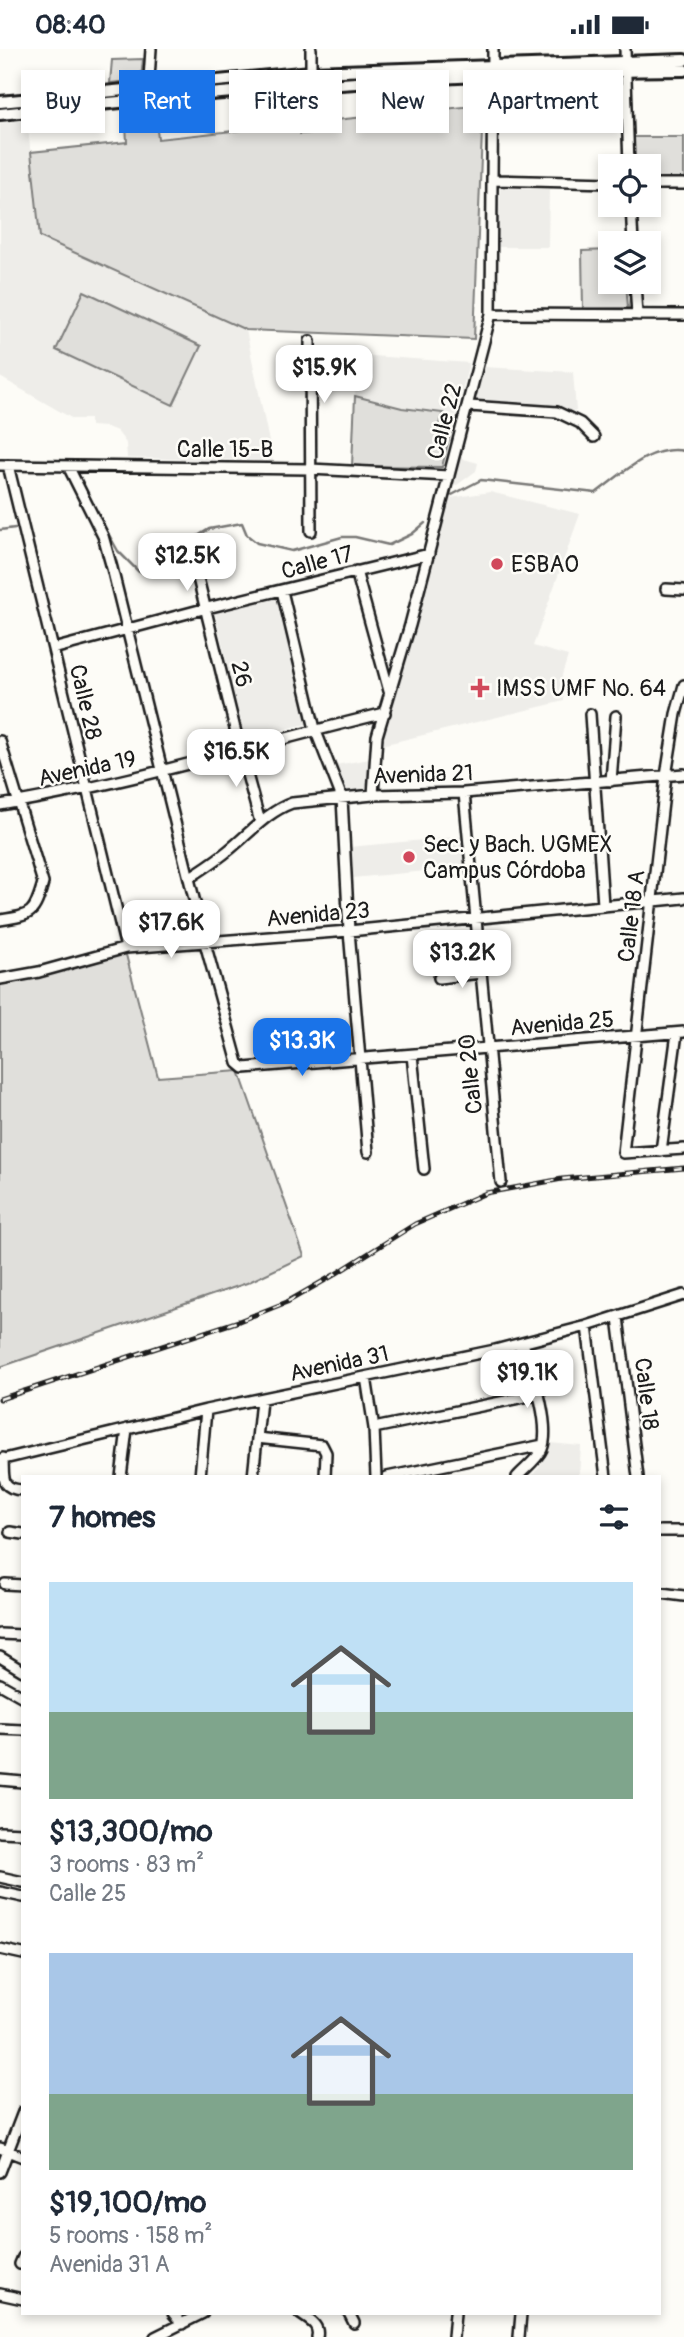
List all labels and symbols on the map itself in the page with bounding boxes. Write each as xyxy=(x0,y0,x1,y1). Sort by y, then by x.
pin: $15.9K xyxy=(267,345,381,405)
street label: Calle 22 xyxy=(420,380,469,463)
street label: Calle 15-B xyxy=(177,435,273,464)
pin: $12.5K xyxy=(130,533,244,593)
street label: Calle 17 xyxy=(278,539,356,586)
place label: ESBAO xyxy=(511,550,579,579)
marker: ESBAO xyxy=(489,556,505,572)
street label: 26 xyxy=(224,658,259,690)
street label: Calle 28 xyxy=(63,662,108,743)
place label: IMSS UMF No. 64 xyxy=(496,674,666,703)
marker: IMSS UMF No. 64 xyxy=(470,678,490,698)
pin: $16.5K xyxy=(179,729,293,789)
street label: Avenida 19 xyxy=(35,744,139,793)
street label: Avenida 21 xyxy=(372,758,474,791)
place label: Sec. y Bach. UGMEX Campus Córdoba xyxy=(423,830,613,885)
marker: Sec. y Bach. UGMEX Campus Córdoba xyxy=(401,849,417,865)
street label: Calle 18 A xyxy=(611,868,652,964)
street label: Avenida 23 xyxy=(265,896,371,933)
pin: $17.6K xyxy=(114,901,228,960)
pin: $13.2K xyxy=(405,930,519,990)
street label: Avenida 25 xyxy=(509,1005,615,1042)
pin: $13.3K xyxy=(245,1019,359,1078)
street label: Calle 20 xyxy=(452,1032,489,1116)
street label: Avenida 31 xyxy=(287,1339,391,1388)
pin: $19.1K xyxy=(470,1351,584,1410)
street label: Calle 18 xyxy=(628,1356,665,1432)

